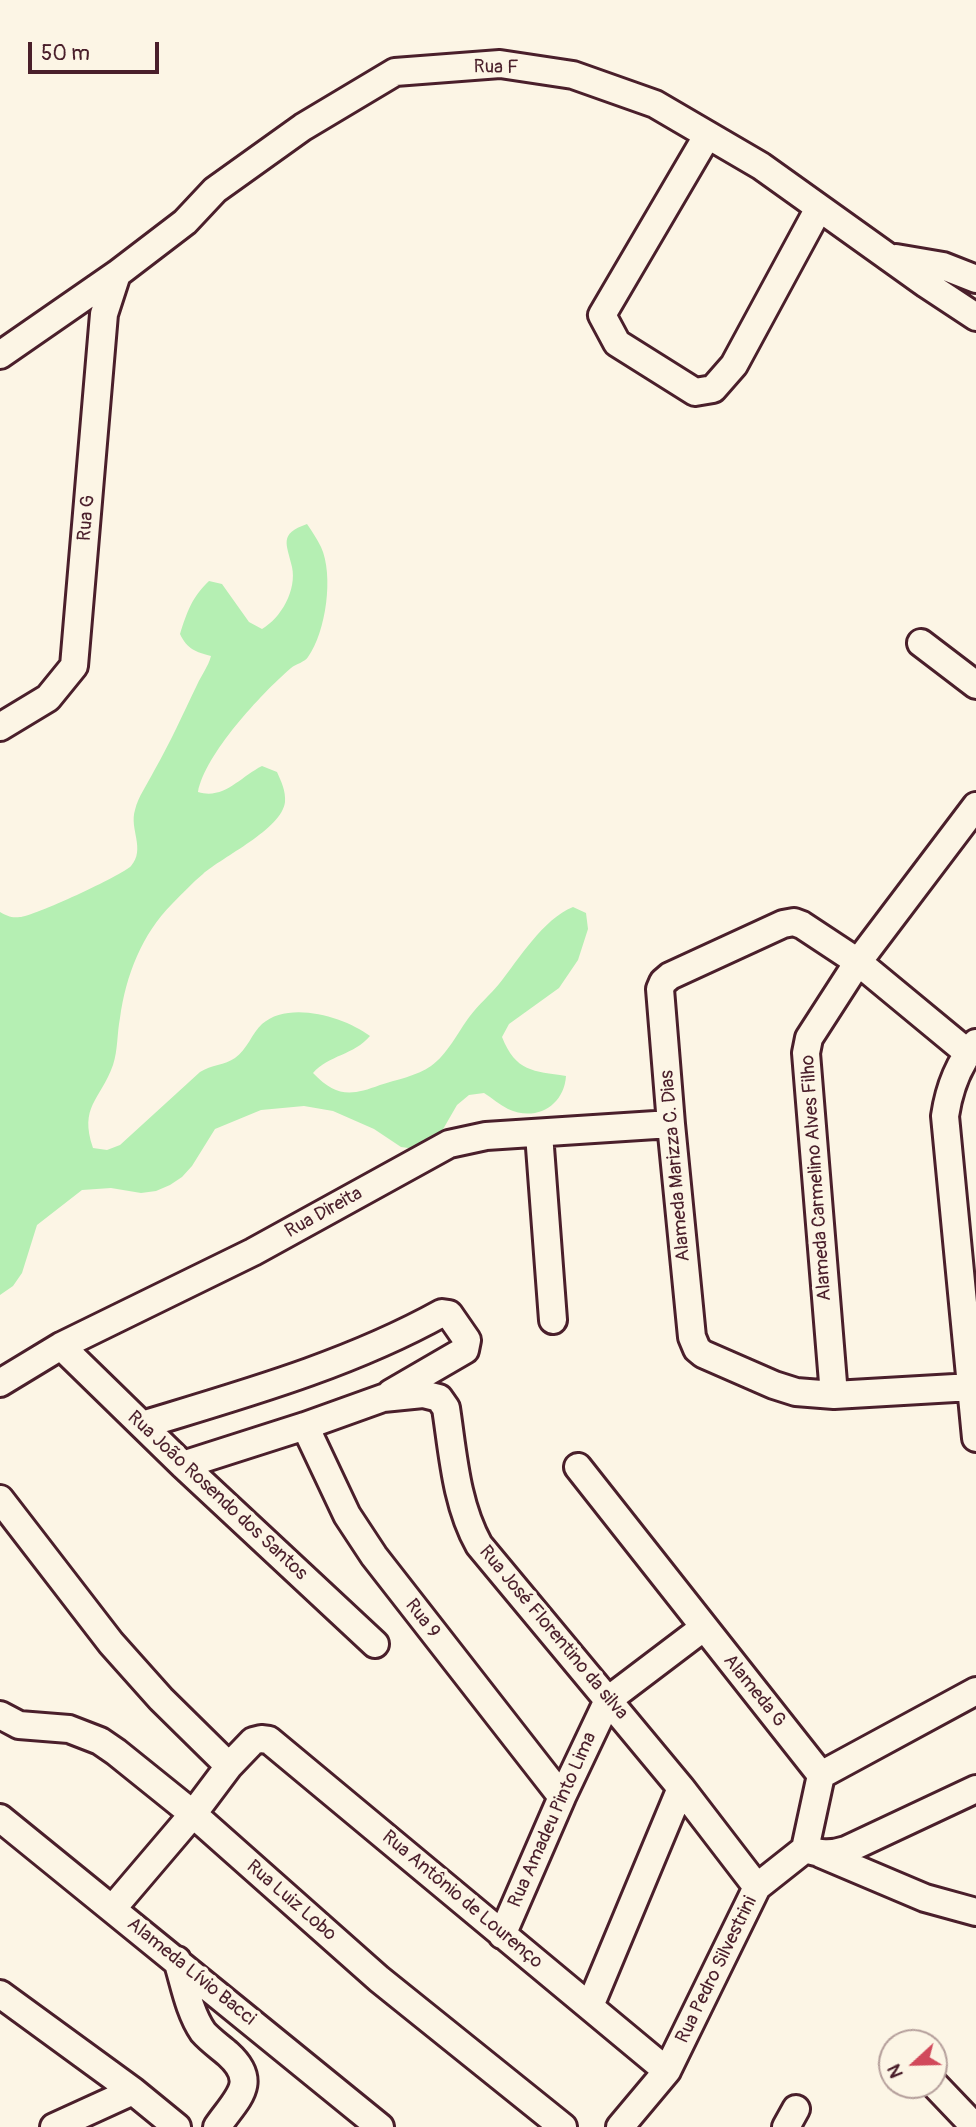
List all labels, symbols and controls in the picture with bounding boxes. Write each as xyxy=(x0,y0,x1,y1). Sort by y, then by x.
scale bar xyxy=(32,28,163,72)
text: 50 m xyxy=(41,40,90,67)
street label: Rua F xyxy=(473,56,519,80)
street label: Rua G xyxy=(74,494,100,542)
street label: Alameda Carmelino Alves Filho xyxy=(797,1054,837,1302)
street label: Alameda Marizza C. Dias xyxy=(656,1069,696,1263)
street label: Rua Direita xyxy=(282,1183,366,1243)
street label: Rua João Rosendo dos Santos xyxy=(122,1407,312,1585)
street label: Rua José Florentino da silva xyxy=(474,1541,632,1725)
street label: Rua 9 xyxy=(400,1595,444,1643)
street label: Alameda G xyxy=(718,1650,790,1732)
street label: Rua Amadeu Pinto Lima xyxy=(504,1729,602,1911)
street label: Rua Antônio de Lourenço xyxy=(377,1826,547,1974)
street label: Rua Luiz Lobo xyxy=(241,1856,341,1946)
street label: Rua Pedro Silvestrini xyxy=(672,1893,762,2047)
street label: Alameda Lívio Bacci xyxy=(122,1913,260,2031)
north arrow xyxy=(878,2029,948,2099)
text: N xyxy=(882,2061,909,2082)

